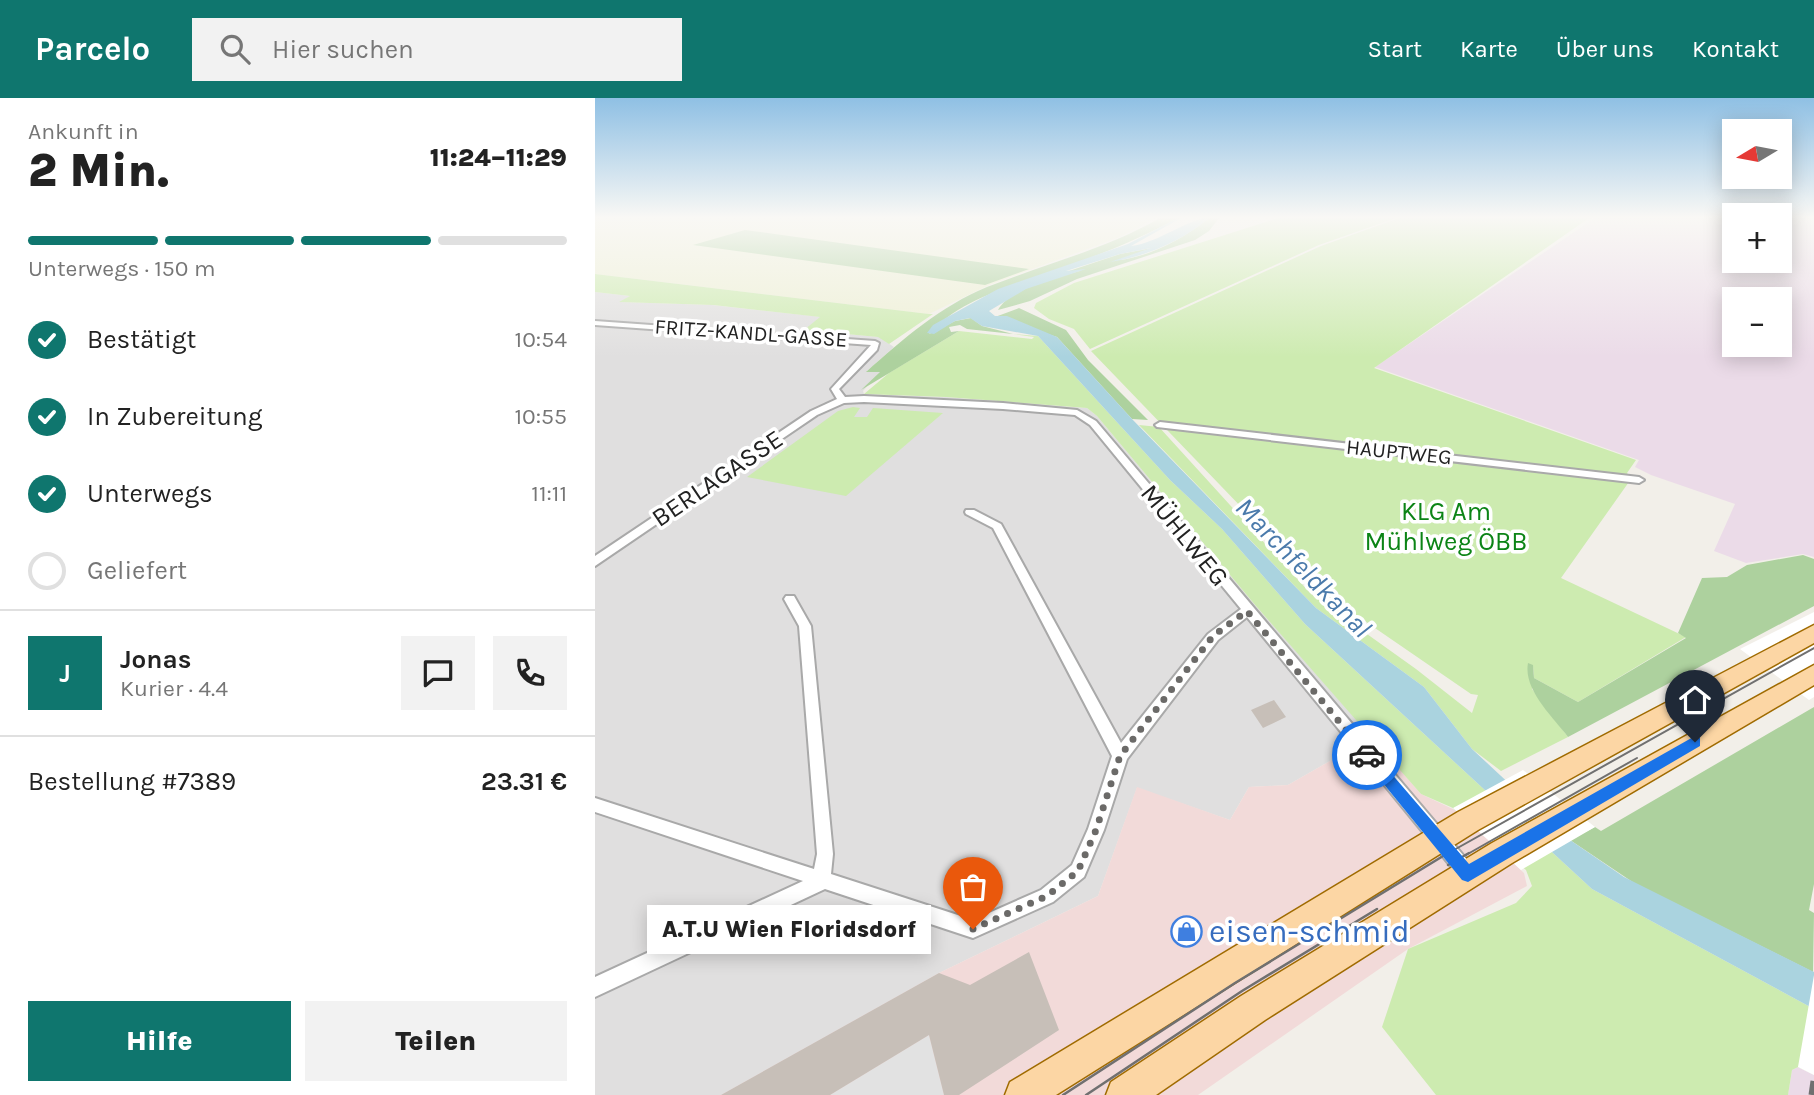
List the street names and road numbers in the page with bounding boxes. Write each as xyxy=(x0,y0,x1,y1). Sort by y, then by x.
street label: FRITZ-KANDL-GASSE xyxy=(654,314,848,352)
street label: BERLAGASSE xyxy=(646,423,789,534)
street label: HAUPTWEG xyxy=(1345,435,1453,469)
street label: MÜHLWEG xyxy=(1134,478,1235,593)

